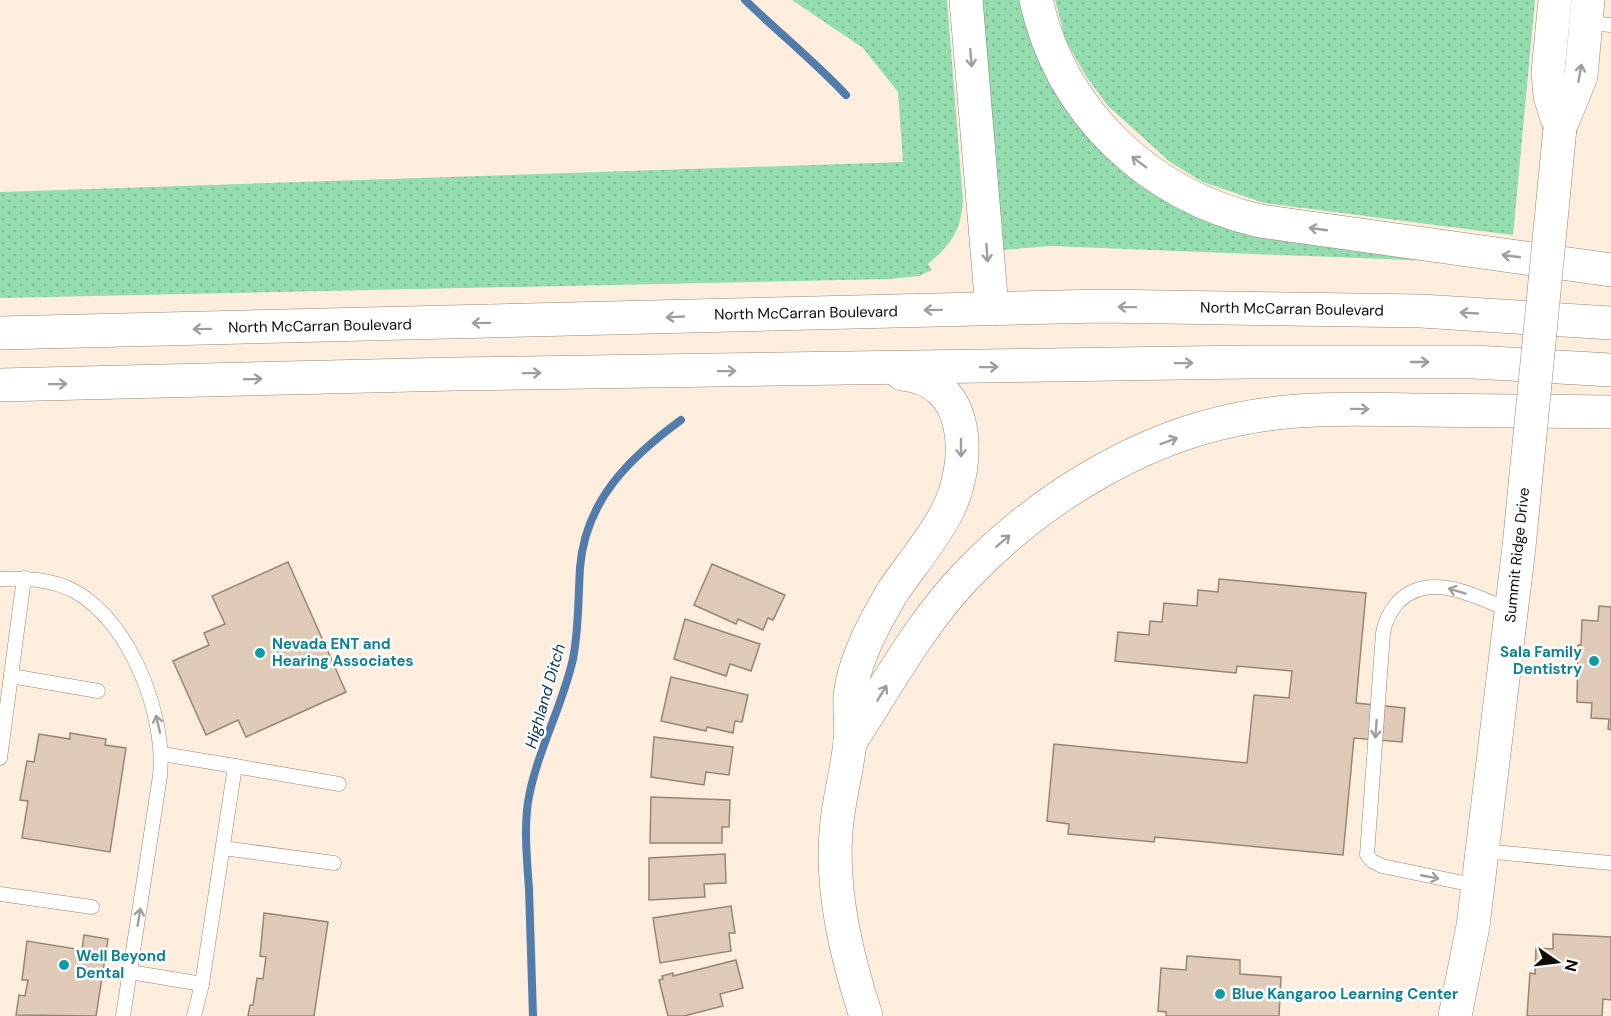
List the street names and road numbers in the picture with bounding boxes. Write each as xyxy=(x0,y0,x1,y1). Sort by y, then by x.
street label: North McCarran Boulevard xyxy=(1200,297,1384,321)
street label: North McCarran Boulevard xyxy=(714,301,898,325)
street label: North McCarran Boulevard xyxy=(228,314,412,338)
street label: Summit Ridge Drive xyxy=(1500,487,1534,623)

